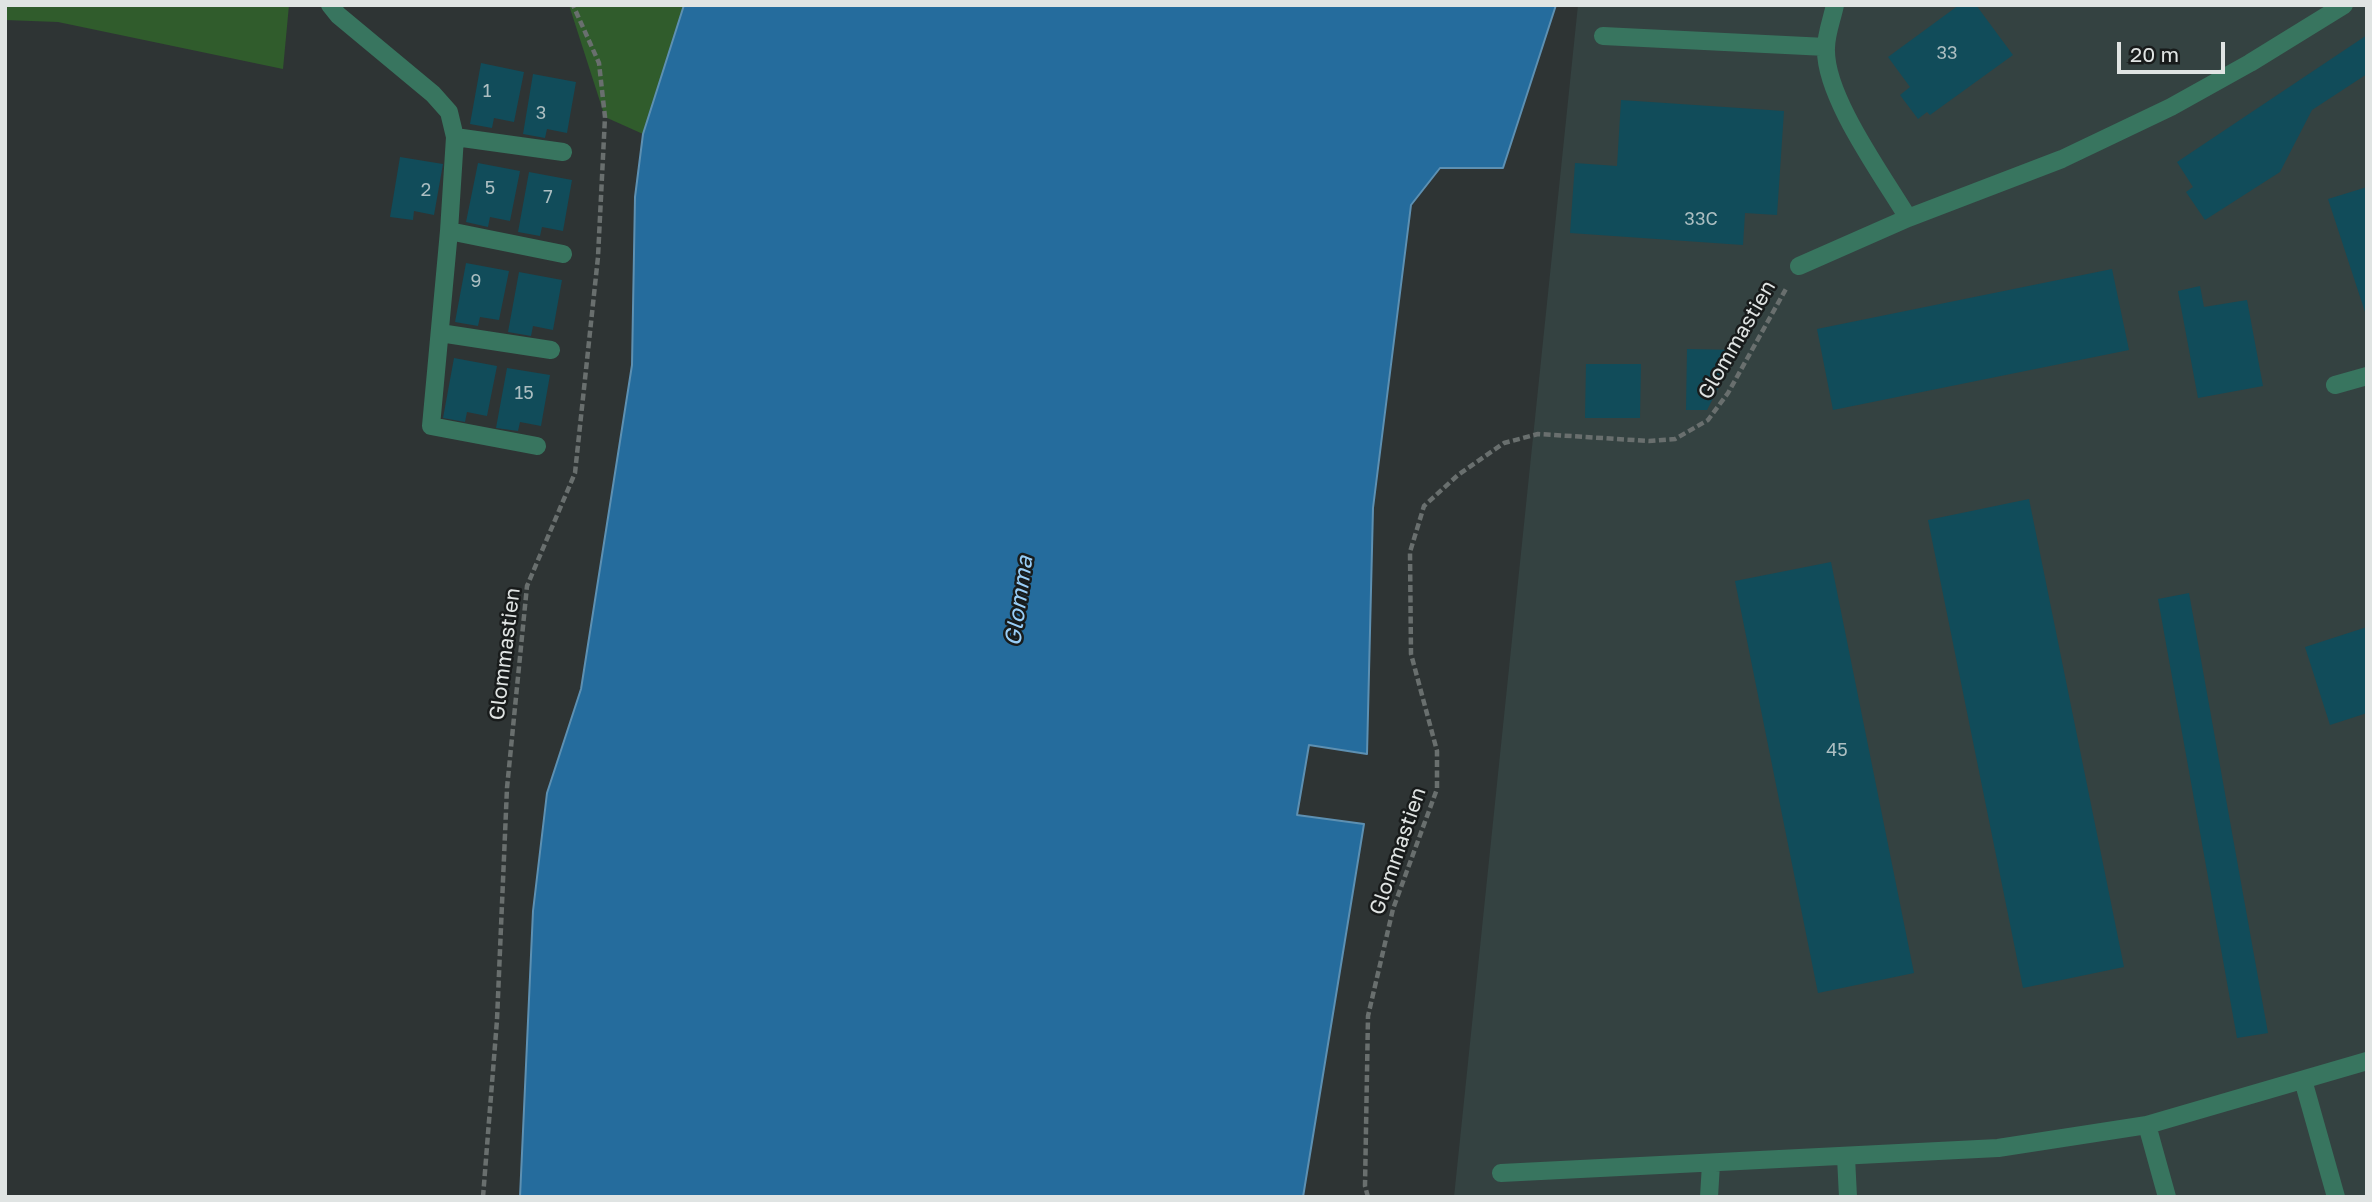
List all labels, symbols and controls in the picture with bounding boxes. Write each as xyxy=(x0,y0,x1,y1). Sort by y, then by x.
scale bar xyxy=(2120,28,2228,72)
text: 20 m xyxy=(2130,41,2179,67)
house number: 33 xyxy=(1936,42,1958,64)
house number: 1 xyxy=(483,80,491,102)
house number: 3 xyxy=(536,102,546,124)
house number: 5 xyxy=(485,177,495,199)
house number: 2 xyxy=(421,179,431,201)
house number: 7 xyxy=(543,186,553,208)
house number: 33C xyxy=(1684,208,1718,230)
house number: 9 xyxy=(471,270,481,292)
street label: Glommastien xyxy=(1693,276,1781,404)
house number: 15 xyxy=(514,382,534,404)
water label: Glomma xyxy=(999,554,1039,648)
street label: Glommastien xyxy=(484,586,526,722)
house number: 45 xyxy=(1826,739,1848,761)
street label: Glommastien xyxy=(1364,784,1432,918)

